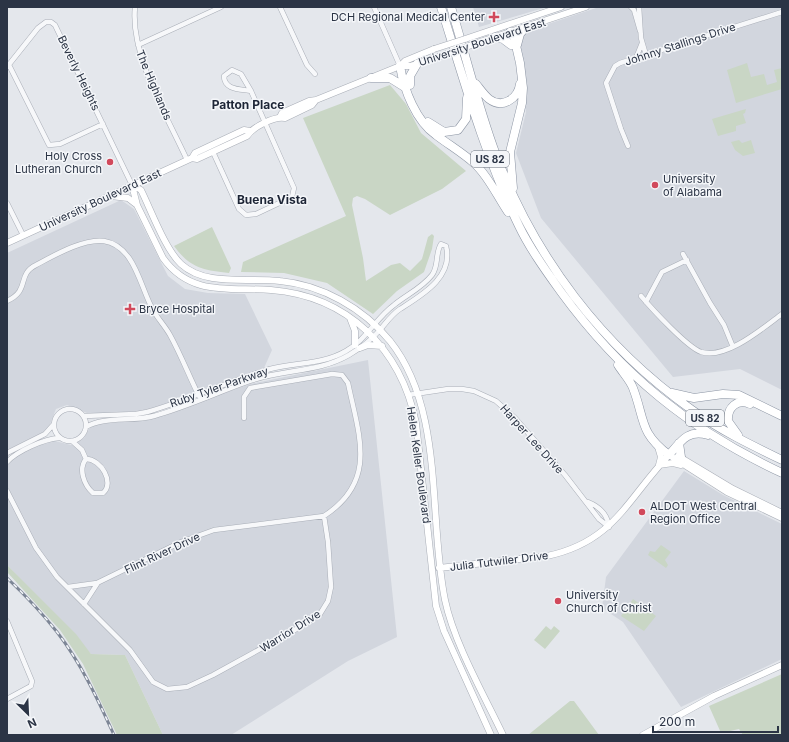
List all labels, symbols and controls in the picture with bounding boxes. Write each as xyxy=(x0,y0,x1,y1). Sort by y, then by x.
place label: DCH Regional Medical Center xyxy=(331,10,485,24)
marker: DCH Regional Medical Center xyxy=(488,11,500,23)
street label: University Boulevard East xyxy=(417,15,548,69)
street label: Johnny Stallings Drive xyxy=(623,19,737,69)
street label: Beverly Heights xyxy=(55,33,103,113)
street label: The Highlands xyxy=(133,48,175,122)
district label: Patton Place xyxy=(212,97,284,112)
place label: Holy Cross Lutheran Church xyxy=(15,149,102,176)
road number: US 82 xyxy=(471,151,509,167)
marker: Holy Cross Lutheran Church xyxy=(105,157,115,167)
street label: University Boulevard East xyxy=(37,165,164,234)
place label: University of Alabama xyxy=(663,172,722,199)
marker: University of Alabama xyxy=(650,180,660,190)
district label: Buena Vista xyxy=(237,192,307,207)
place label: Bryce Hospital xyxy=(139,302,215,316)
marker: Bryce Hospital xyxy=(124,303,136,315)
street label: Ruby Tyler Parkway xyxy=(168,364,270,410)
street label: Harper Lee Drive xyxy=(497,401,567,477)
street label: Helen Keller Boulevard xyxy=(404,406,434,524)
road number: US 82 xyxy=(686,410,724,426)
place label: ALDOT West Central Region Office xyxy=(650,499,757,526)
marker: ALDOT West Central Region Office xyxy=(637,507,647,517)
street label: Flint River Drive xyxy=(122,529,202,577)
street label: Julia Tutwiler Drive xyxy=(449,548,549,574)
place label: University Church of Christ xyxy=(566,588,652,615)
marker: University Church of Christ xyxy=(553,596,563,606)
street label: Warrior Drive xyxy=(257,607,323,655)
north arrow xyxy=(8,694,48,734)
scale bar xyxy=(653,708,778,734)
text: 200 m xyxy=(659,714,695,729)
text: N xyxy=(25,715,39,731)

